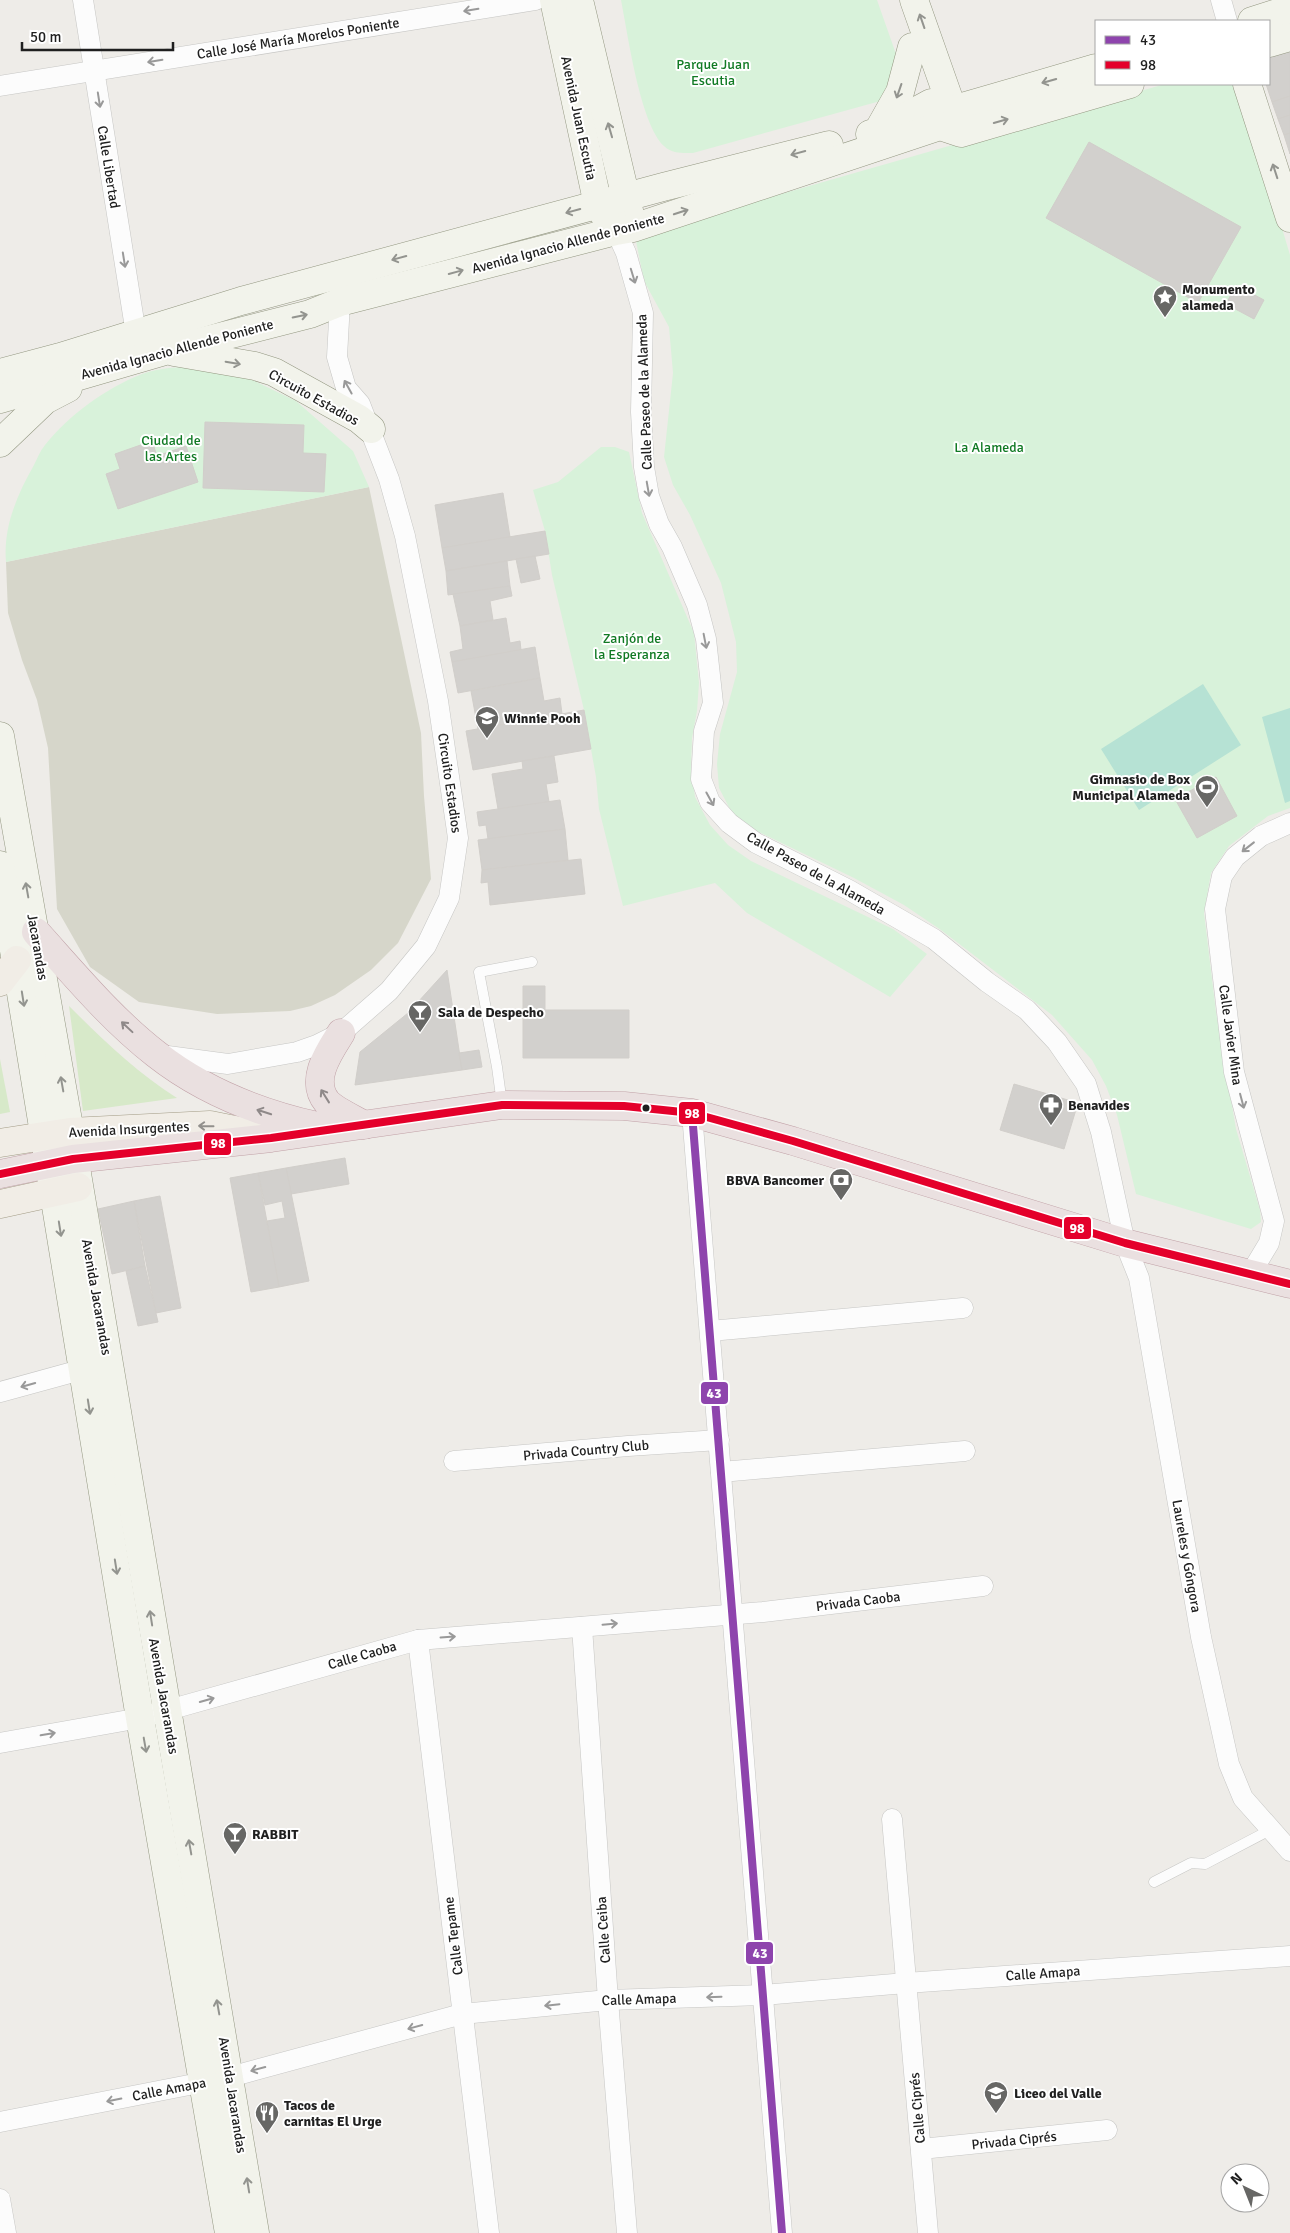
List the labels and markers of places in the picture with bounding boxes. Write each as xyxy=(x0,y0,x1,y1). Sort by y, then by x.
place label: Monumento alameda xyxy=(1182,281,1255,314)
place icon: Monumento alameda xyxy=(1152,284,1178,318)
school or university icon: Winnie Pooh xyxy=(474,705,500,739)
place label: Winnie Pooh xyxy=(504,710,581,727)
place label: Gimnasio de Box Municipal Alameda xyxy=(1072,771,1190,804)
sports icon: Gimnasio de Box Municipal Alameda xyxy=(1194,774,1220,808)
bar icon: Sala de Despecho xyxy=(407,999,433,1033)
place label: Sala de Despecho xyxy=(438,1004,544,1021)
pharmacy icon: Benavides xyxy=(1038,1092,1064,1126)
place label: Benavides xyxy=(1068,1097,1129,1114)
unlabelled marker xyxy=(641,1103,651,1113)
bank icon: BBVA Bancomer xyxy=(828,1167,854,1201)
place label: BBVA Bancomer xyxy=(726,1172,824,1189)
bar icon: RABBIT xyxy=(222,1821,248,1855)
place label: RABBIT xyxy=(252,1826,299,1843)
school or university icon: Liceo del Valle xyxy=(983,2080,1009,2114)
place label: Liceo del Valle xyxy=(1014,2085,1102,2102)
place label: Tacos de carnitas El Urge xyxy=(284,2097,382,2130)
restaurant icon: Tacos de carnitas El Urge xyxy=(254,2100,280,2134)

